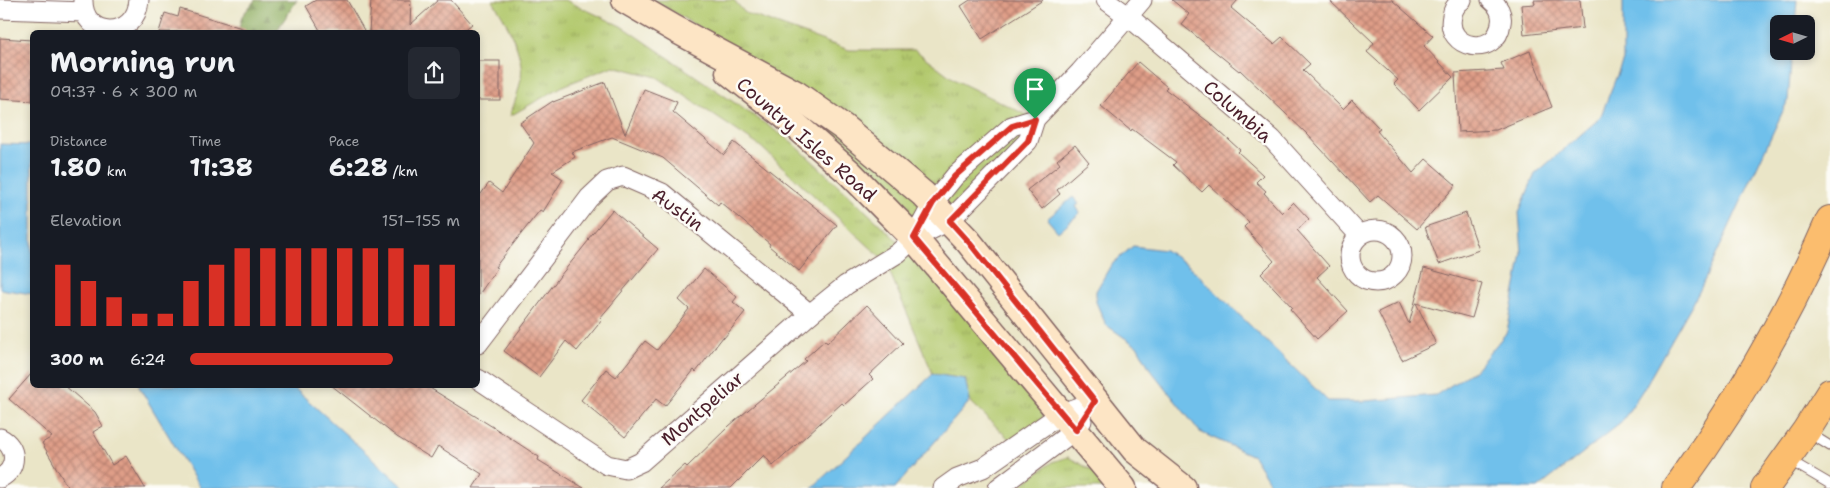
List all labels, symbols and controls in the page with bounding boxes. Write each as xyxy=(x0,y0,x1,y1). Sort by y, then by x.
north arrow xyxy=(1770,15,1815,60)
map controls xyxy=(1770,15,1815,60)
text: Morning run xyxy=(50,43,235,81)
button: share xyxy=(408,47,460,99)
pin xyxy=(1014,68,1056,119)
street label: Country Isles Road xyxy=(731,72,882,207)
icon: arrive xyxy=(1021,75,1049,103)
street label: Columbia xyxy=(1198,75,1277,148)
text: 09:37 · 6 × 300 m xyxy=(50,81,197,102)
text: Distance xyxy=(50,132,107,150)
text: Time xyxy=(189,132,221,150)
text: Pace xyxy=(329,132,359,150)
text: 1.80 xyxy=(50,150,102,184)
text: 11:38 xyxy=(189,150,253,184)
text: 6:28 xyxy=(329,150,388,184)
text: km xyxy=(102,162,126,180)
text: /km xyxy=(388,162,418,180)
street label: Austin xyxy=(647,182,709,237)
text: Elevation xyxy=(50,210,122,231)
text: 151–155 m xyxy=(382,210,460,231)
text: 300 m xyxy=(50,349,104,370)
text: 6:24 xyxy=(130,349,166,370)
street label: Montpeliar xyxy=(656,366,749,451)

